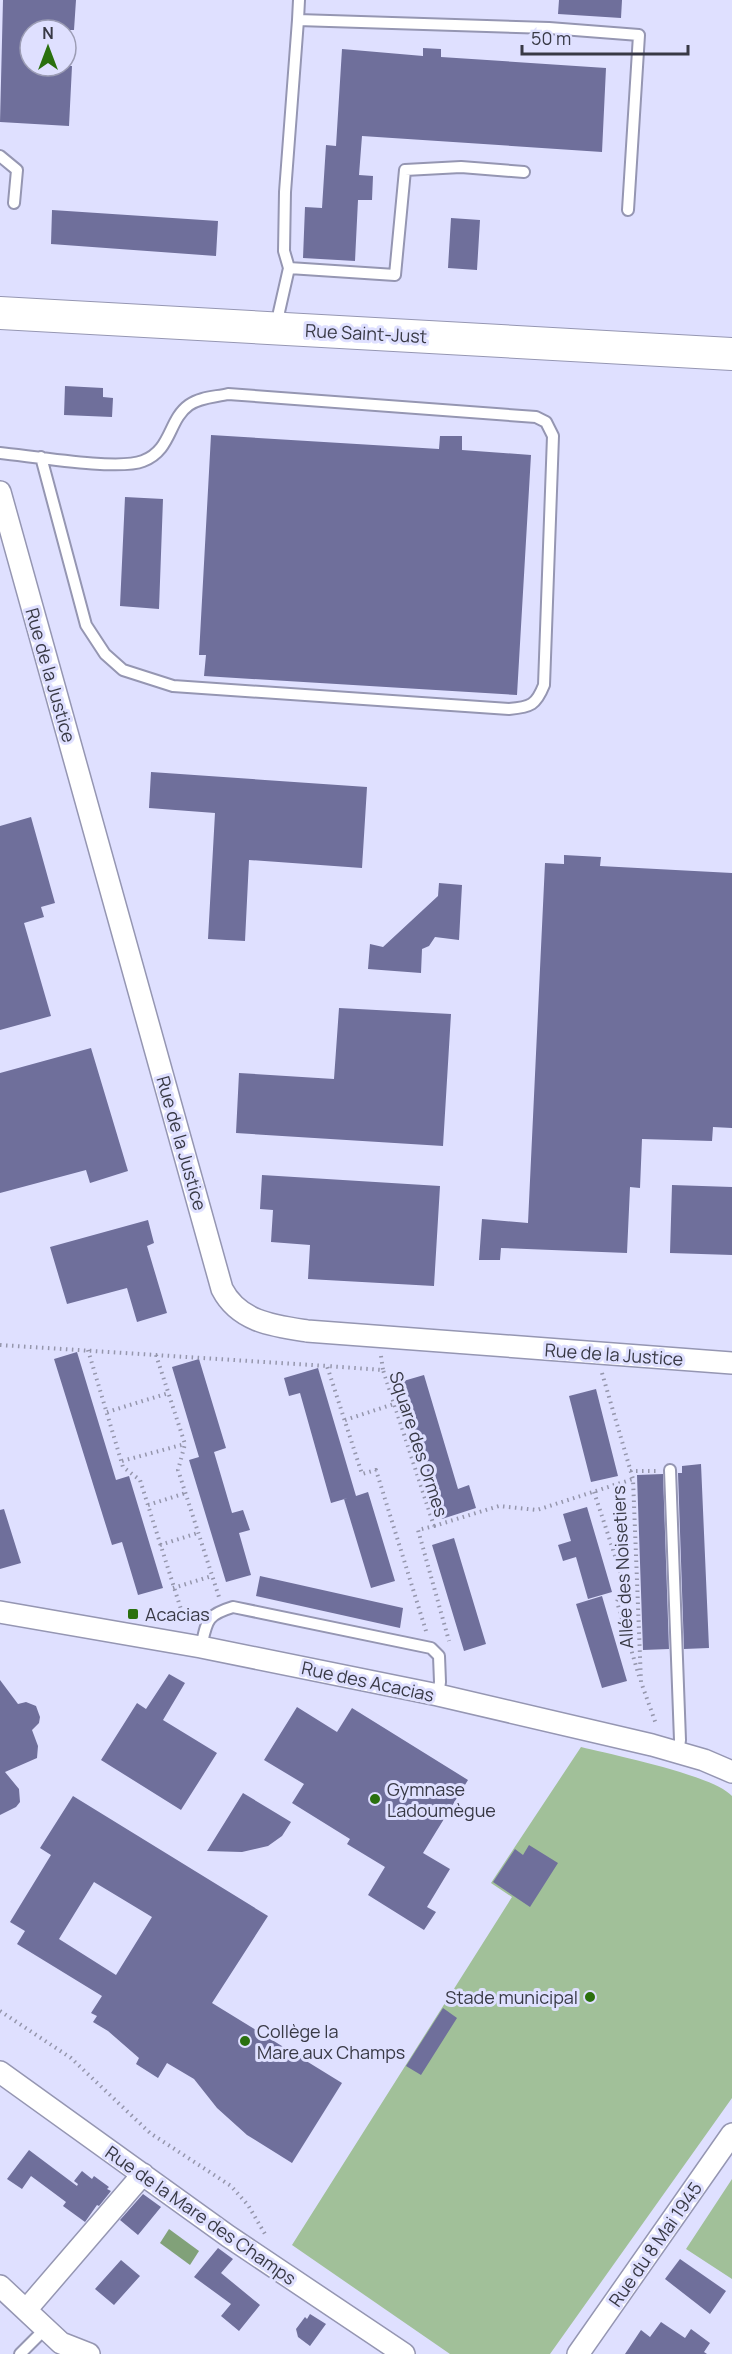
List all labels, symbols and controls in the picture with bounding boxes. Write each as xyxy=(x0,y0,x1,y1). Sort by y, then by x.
north arrow xyxy=(18,18,78,78)
scale bar xyxy=(522,18,688,56)
text: N xyxy=(42,22,54,44)
text: 50 m xyxy=(531,26,571,50)
street label: Rue Saint-Just xyxy=(304,318,428,348)
street label: Rue de la Justice xyxy=(20,605,82,745)
street label: Rue de la Justice xyxy=(151,1073,213,1213)
street label: Rue de la Justice xyxy=(544,1337,684,1371)
street label: Square des Ormes xyxy=(384,1368,454,1520)
street label: Allée des Noisetiers xyxy=(606,1485,638,1649)
place label: Acacias xyxy=(145,1602,210,1626)
marker: Acacias xyxy=(126,1607,140,1621)
street label: Rue des Acacias xyxy=(299,1655,437,1707)
place label: Gymnase Ladoumègue xyxy=(387,1777,496,1822)
marker: Gymnase Ladoumègue xyxy=(368,1792,382,1806)
place label: Stade municipal xyxy=(445,1985,578,2009)
marker: Stade municipal xyxy=(583,1990,597,2004)
place label: Collège la Mare aux Champs xyxy=(257,2019,405,2064)
marker: Collège la Mare aux Champs xyxy=(238,2034,252,2048)
street label: Rue de la Mare des Champs xyxy=(101,2140,301,2290)
street label: Rue du 8 Mai 1945 xyxy=(603,2177,707,2311)

